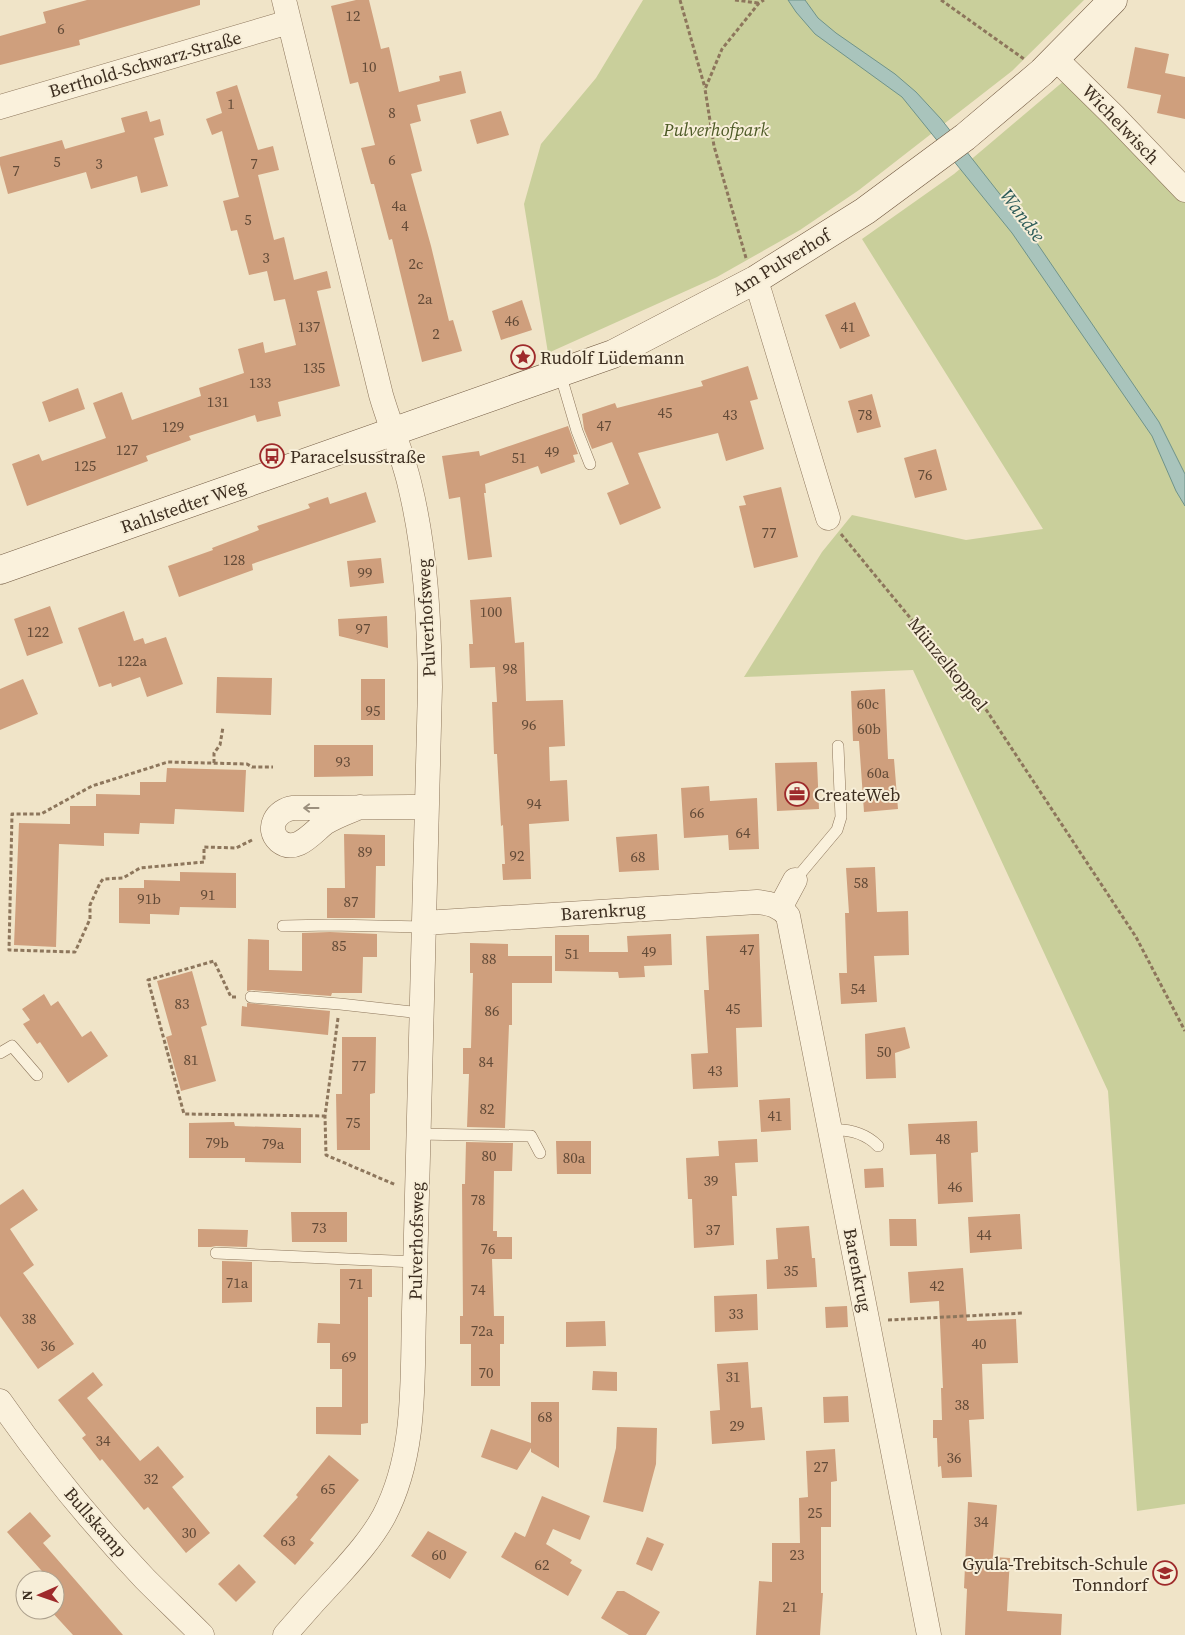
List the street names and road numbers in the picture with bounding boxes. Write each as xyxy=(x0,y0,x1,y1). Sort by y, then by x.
street label: Berthold-Schwarz-Straße xyxy=(46,25,244,103)
street label: Wichelwisch xyxy=(1076,79,1166,170)
street label: Am Pulverhof xyxy=(727,222,836,301)
street label: Rahlstedter Weg xyxy=(117,473,249,539)
street label: Pulverhofsweg xyxy=(410,558,442,678)
street label: Münzelkoppel xyxy=(902,612,994,716)
street label: Barenkrug xyxy=(560,896,646,926)
street label: Pulverhofsweg xyxy=(402,1182,430,1300)
street label: Barenkrug xyxy=(838,1226,878,1314)
street label: Bullskamp xyxy=(59,1482,133,1562)

